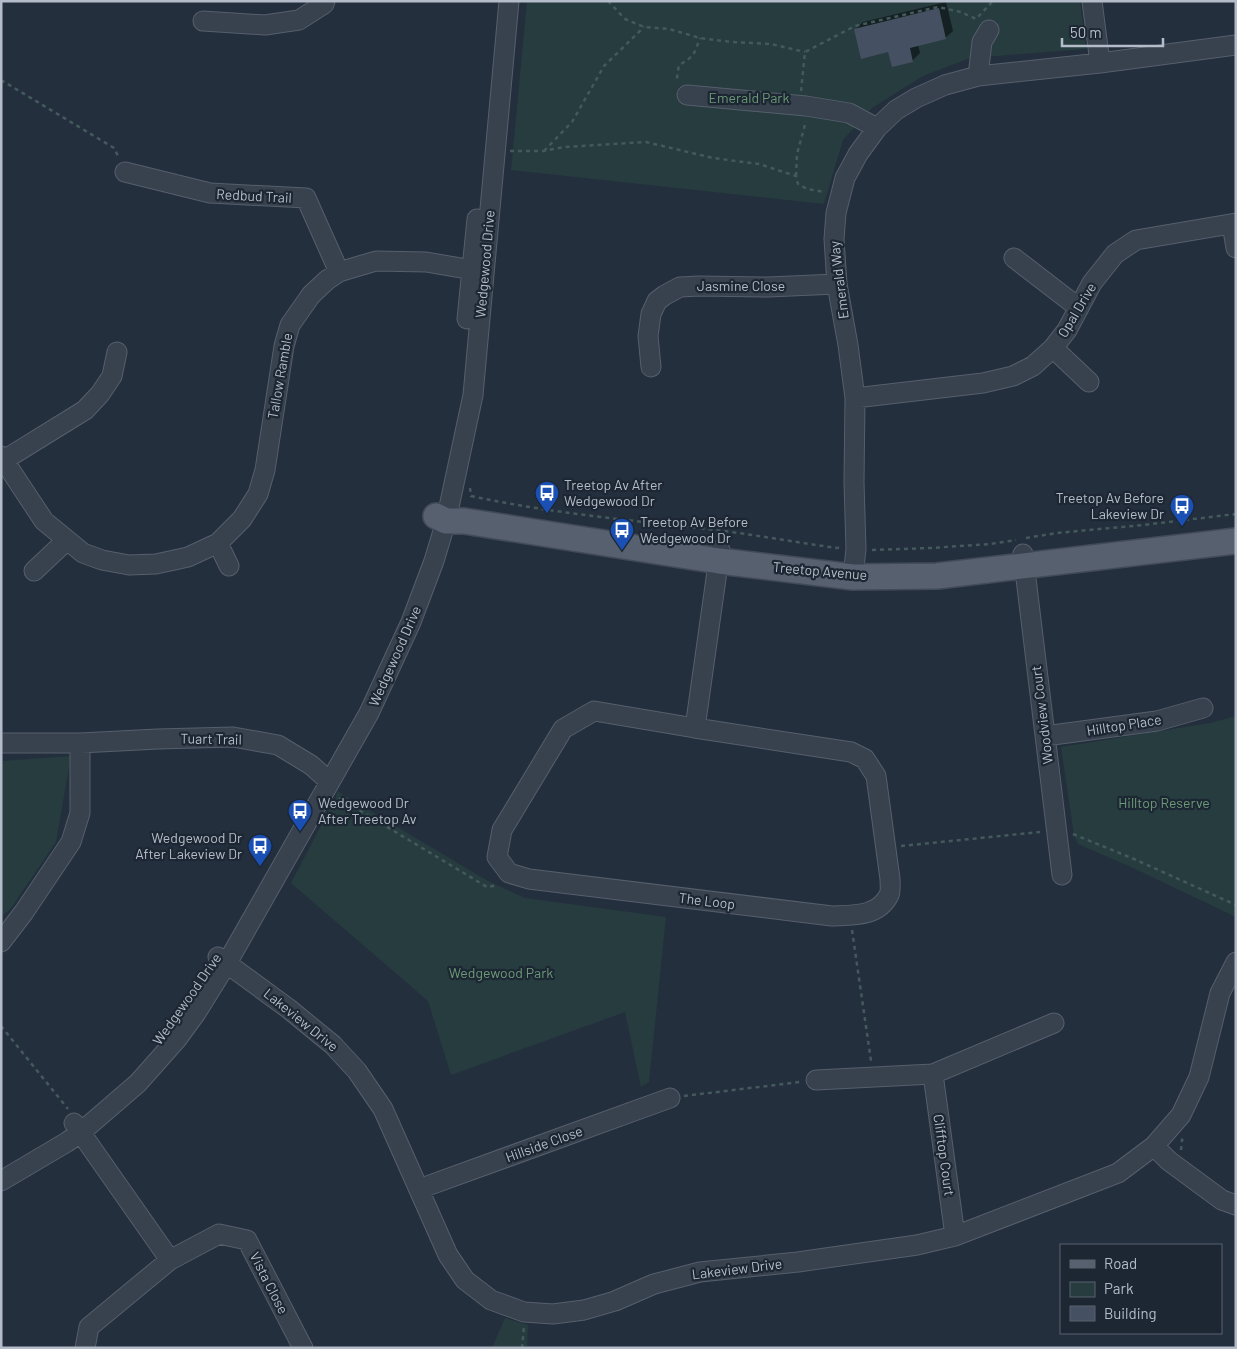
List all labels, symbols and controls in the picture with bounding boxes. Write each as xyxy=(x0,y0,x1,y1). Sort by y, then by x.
scale bar xyxy=(1062,15,1163,47)
text: 50 m xyxy=(1070,23,1102,41)
park label: Emerald Park xyxy=(709,89,789,106)
street label: Redbud Trail xyxy=(216,185,292,206)
street label: Wedgewood Drive xyxy=(471,209,498,319)
street label: Emerald Way xyxy=(825,240,852,320)
street label: Jasmine Close xyxy=(697,277,785,294)
street label: Opal Drive xyxy=(1054,279,1100,340)
street label: Tallow Ramble xyxy=(264,331,295,420)
place label: Treetop Av After Wedgewood Dr xyxy=(564,476,662,509)
bus stop icon: Treetop Av After Wedgewood Dr xyxy=(534,480,560,514)
place label: Treetop Av Before Lakeview Dr xyxy=(1056,489,1164,522)
bus stop icon: Treetop Av Before Lakeview Dr xyxy=(1169,493,1195,527)
place label: Treetop Av Before Wedgewood Dr xyxy=(640,513,748,546)
bus stop icon: Treetop Av Before Wedgewood Dr xyxy=(609,517,635,551)
street label: Treetop Avenue xyxy=(772,558,868,583)
street label: Wedgewood Drive xyxy=(365,603,424,709)
street label: Woodview Court xyxy=(1027,665,1056,765)
street label: Hilltop Place xyxy=(1085,710,1163,739)
street label: Tuart Trail xyxy=(180,729,242,748)
place label: Wedgewood Dr After Treetop Av xyxy=(318,794,417,827)
park label: Hilltop Reserve xyxy=(1118,794,1210,811)
bus stop icon: Wedgewood Dr After Treetop Av xyxy=(287,798,313,832)
place label: Wedgewood Dr After Lakeview Dr xyxy=(135,829,242,862)
bus stop icon: Wedgewood Dr After Lakeview Dr xyxy=(247,833,273,867)
street label: The Loop xyxy=(678,889,736,912)
street label: Wedgewood Drive xyxy=(149,950,225,1048)
park label: Wedgewood Park xyxy=(449,964,553,981)
street label: Lakeview Drive xyxy=(261,984,342,1055)
street label: Clifftop Court xyxy=(930,1113,959,1197)
street label: Hillside Close xyxy=(503,1122,585,1165)
legend xyxy=(1060,1244,1222,1334)
street label: Vista Close xyxy=(247,1249,292,1317)
text: Road xyxy=(1104,1254,1137,1272)
street label: Lakeview Drive xyxy=(691,1255,783,1282)
text: Park xyxy=(1104,1279,1134,1297)
text: Building xyxy=(1104,1304,1157,1322)

